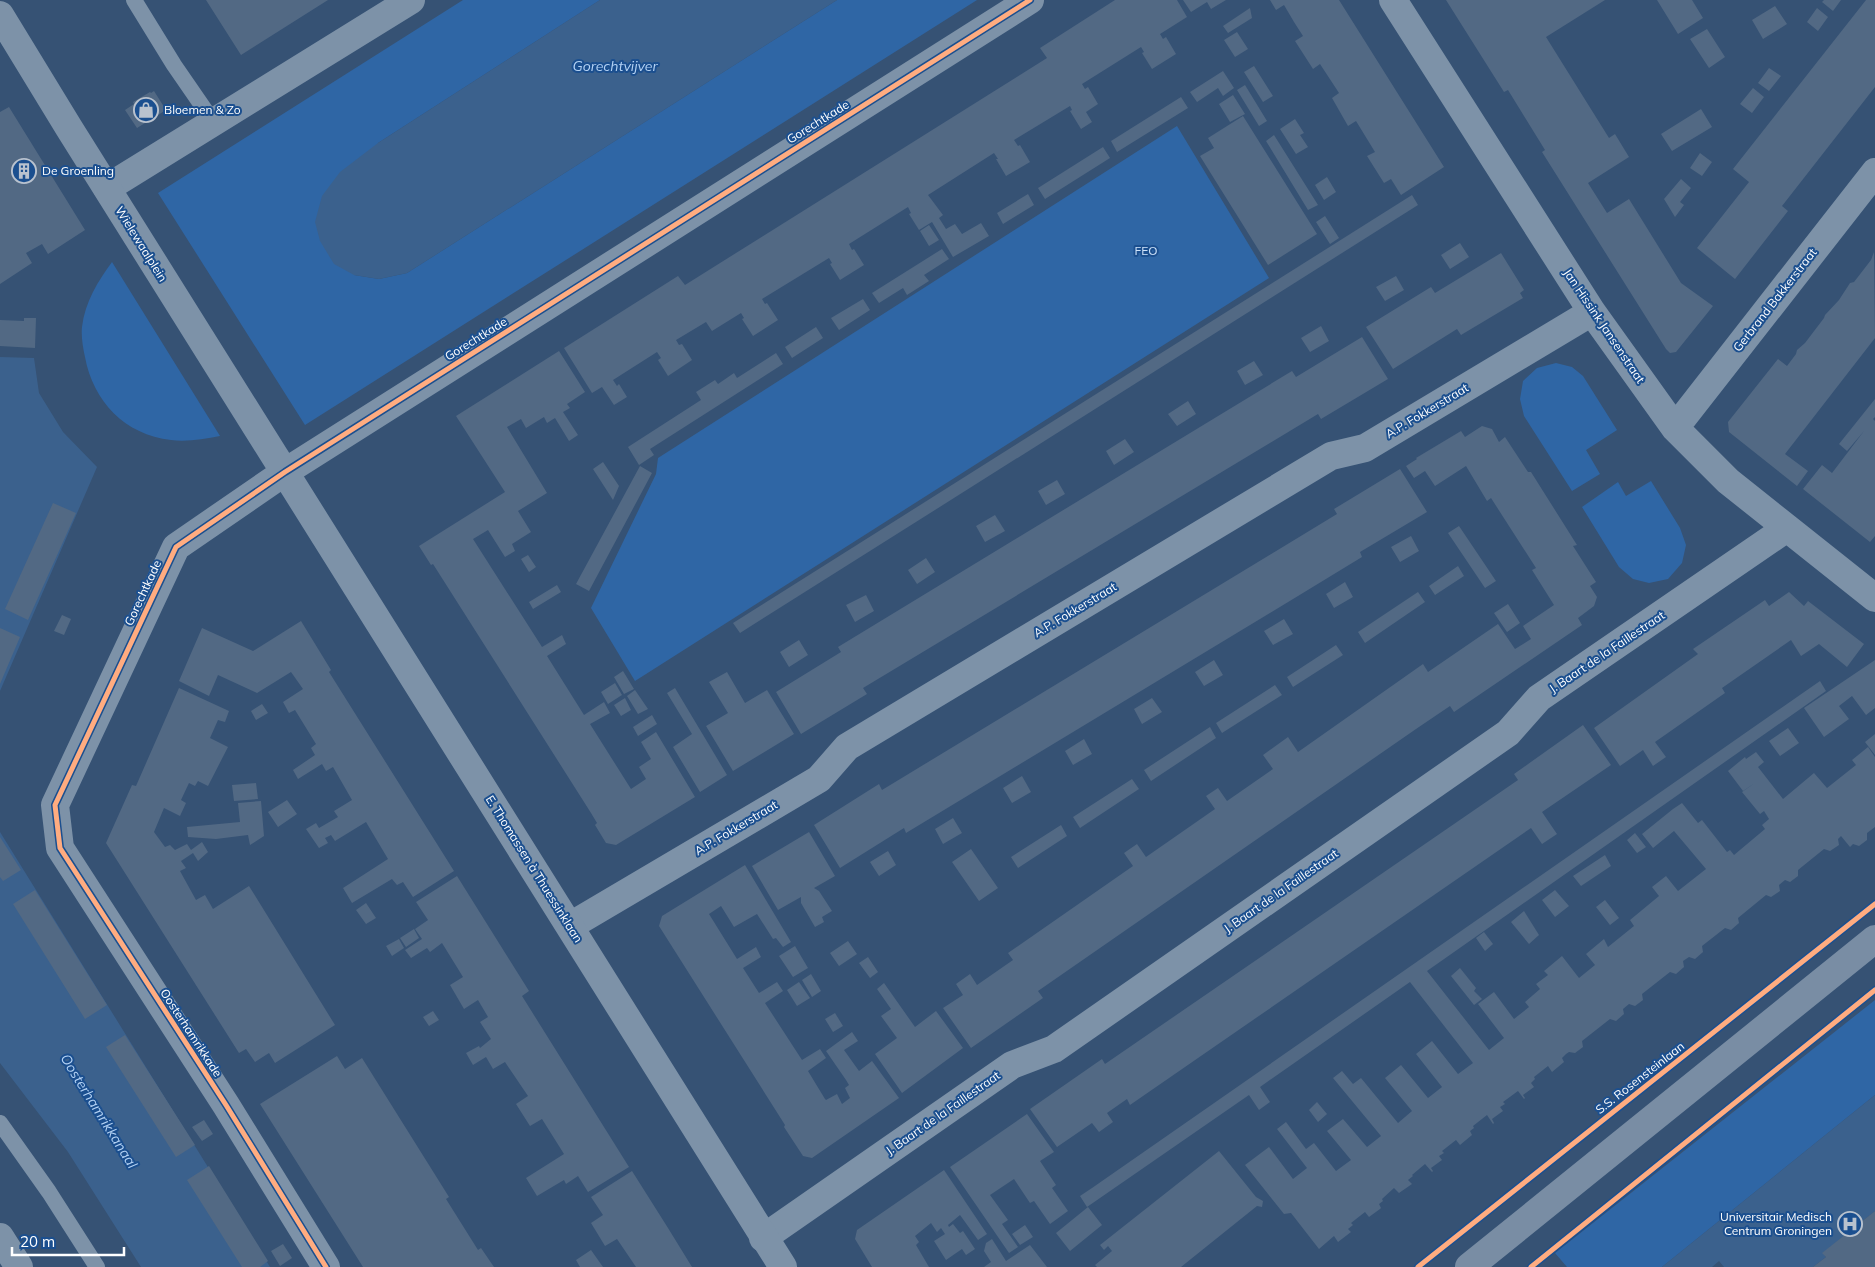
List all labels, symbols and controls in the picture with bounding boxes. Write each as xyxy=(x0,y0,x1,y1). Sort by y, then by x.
water label: Gorechtvijver xyxy=(572,57,658,75)
street label: Gorechtkade xyxy=(784,96,852,147)
shop icon: Bloemen & Zo xyxy=(133,97,159,123)
place label: Bloemen & Zo xyxy=(164,102,241,117)
building icon: De Groenling xyxy=(11,158,37,184)
place label: De Groenling xyxy=(42,163,114,178)
street label: Wielewaalplein xyxy=(112,203,171,284)
park label: FEO xyxy=(1134,243,1158,258)
street label: Gerbrand Bakkerstraat xyxy=(1730,245,1820,354)
street label: Jan Hissink Jansenstraat xyxy=(1560,266,1648,386)
street label: Gorechtkade xyxy=(442,313,510,364)
street label: A.P. Fokkerstraat xyxy=(1382,380,1471,441)
street label: Gorechtkade xyxy=(121,558,164,628)
street label: A.P. Fokkerstraat xyxy=(1030,579,1119,640)
street label: J. Baart de la Faillestraat xyxy=(1546,607,1667,696)
street label: E. Thomassen à Thuessinklaan xyxy=(483,792,586,945)
street label: A.P. Fokkerstraat xyxy=(691,797,780,858)
street label: J. Baart de la Faillestraat xyxy=(1221,845,1341,936)
street label: Oosterhamrikkade xyxy=(157,986,226,1080)
street label: S.S. Rosensteinlaan xyxy=(1592,1038,1687,1117)
water label: Oosterhamrikkanaal xyxy=(56,1050,142,1172)
street label: J. Baart de la Faillestraat xyxy=(883,1067,1003,1158)
place label: Universitair Medisch Centrum Groningen xyxy=(1720,1209,1832,1238)
hospital icon: Universitair Medisch Centrum Groningen xyxy=(1837,1211,1863,1237)
scale bar xyxy=(12,1224,125,1256)
text: 20 m xyxy=(20,1232,55,1251)

